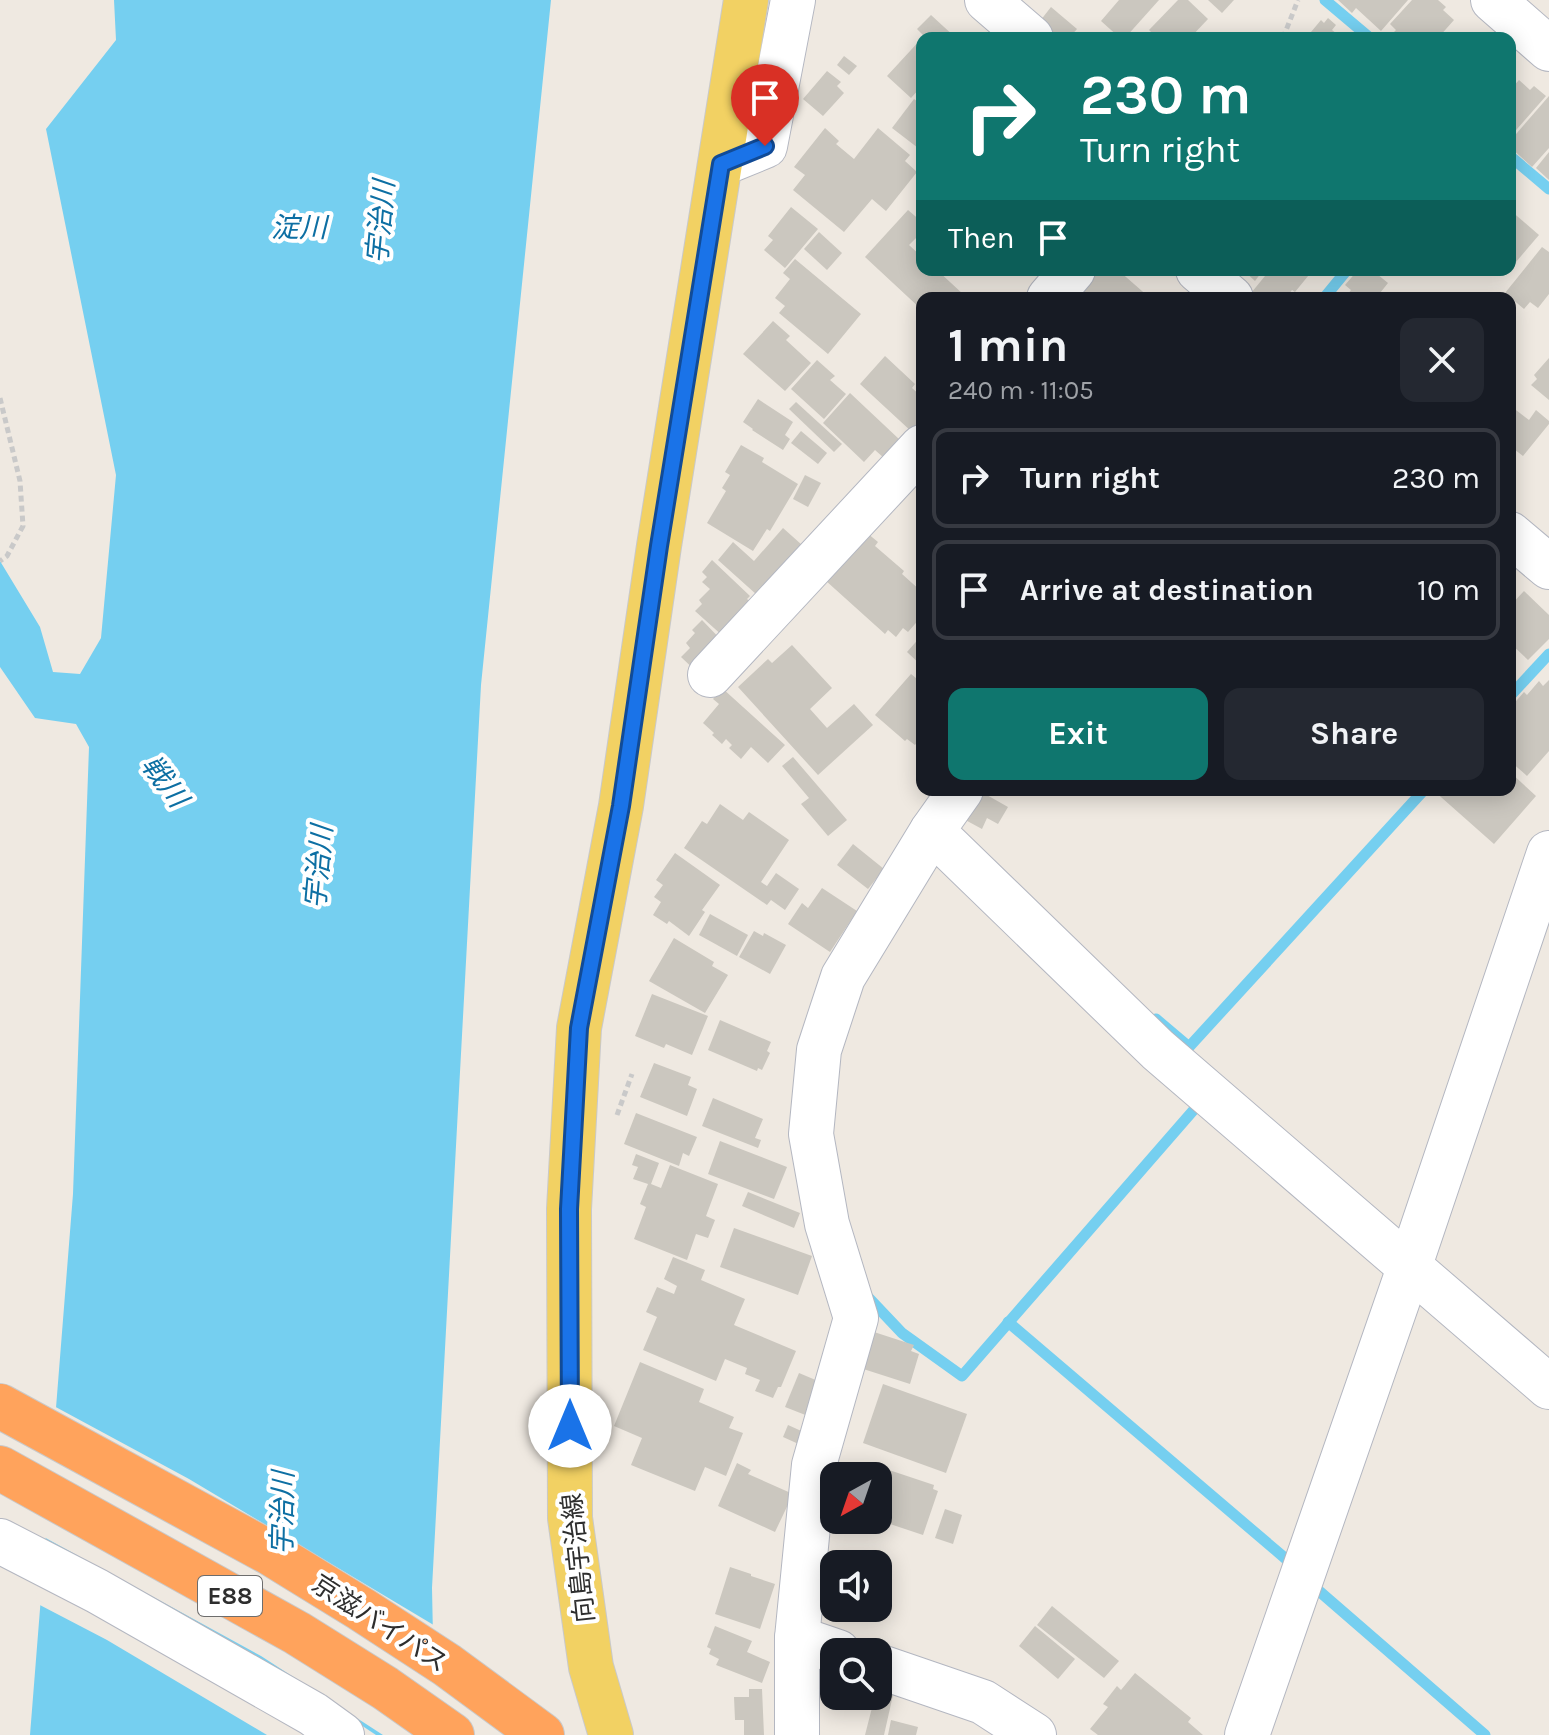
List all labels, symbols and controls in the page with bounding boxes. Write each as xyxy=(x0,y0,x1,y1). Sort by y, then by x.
text: 230 m xyxy=(1080,62,1251,127)
pin xyxy=(731,64,799,146)
icon: right xyxy=(948,64,1052,168)
icon: arrive xyxy=(743,76,787,120)
text: Turn right xyxy=(1080,129,1240,171)
water label: 宇治川 xyxy=(360,176,401,265)
water label: 淀川 xyxy=(271,211,330,244)
icon: arrive xyxy=(1031,216,1075,260)
text: Then xyxy=(948,220,1015,256)
text: 1 min xyxy=(948,317,1068,373)
button: close xyxy=(1400,318,1484,402)
text: 240 m · 11:05 xyxy=(948,375,1094,406)
icon: right xyxy=(952,456,996,500)
text: Turn right xyxy=(1020,460,1160,496)
text: 230 m xyxy=(1392,460,1480,496)
icon: arrive xyxy=(952,568,996,612)
text: Arrive at destination xyxy=(1020,572,1314,608)
text: 10 m xyxy=(1417,572,1480,608)
button: Exit xyxy=(948,688,1208,780)
button: Share xyxy=(1224,688,1484,780)
water label: 戦川 xyxy=(135,749,196,816)
water label: 宇治川 xyxy=(298,821,339,910)
position arrow xyxy=(528,1384,612,1468)
north arrow xyxy=(820,1462,892,1534)
map controls xyxy=(820,1462,892,1710)
water label: 宇治川 xyxy=(265,1468,300,1555)
street label: 向島宇治線 xyxy=(556,1492,601,1624)
button: sound xyxy=(820,1550,892,1622)
street label: 京滋バイパス xyxy=(306,1568,453,1679)
road number: E88 xyxy=(198,1576,262,1616)
button: search xyxy=(820,1638,892,1710)

